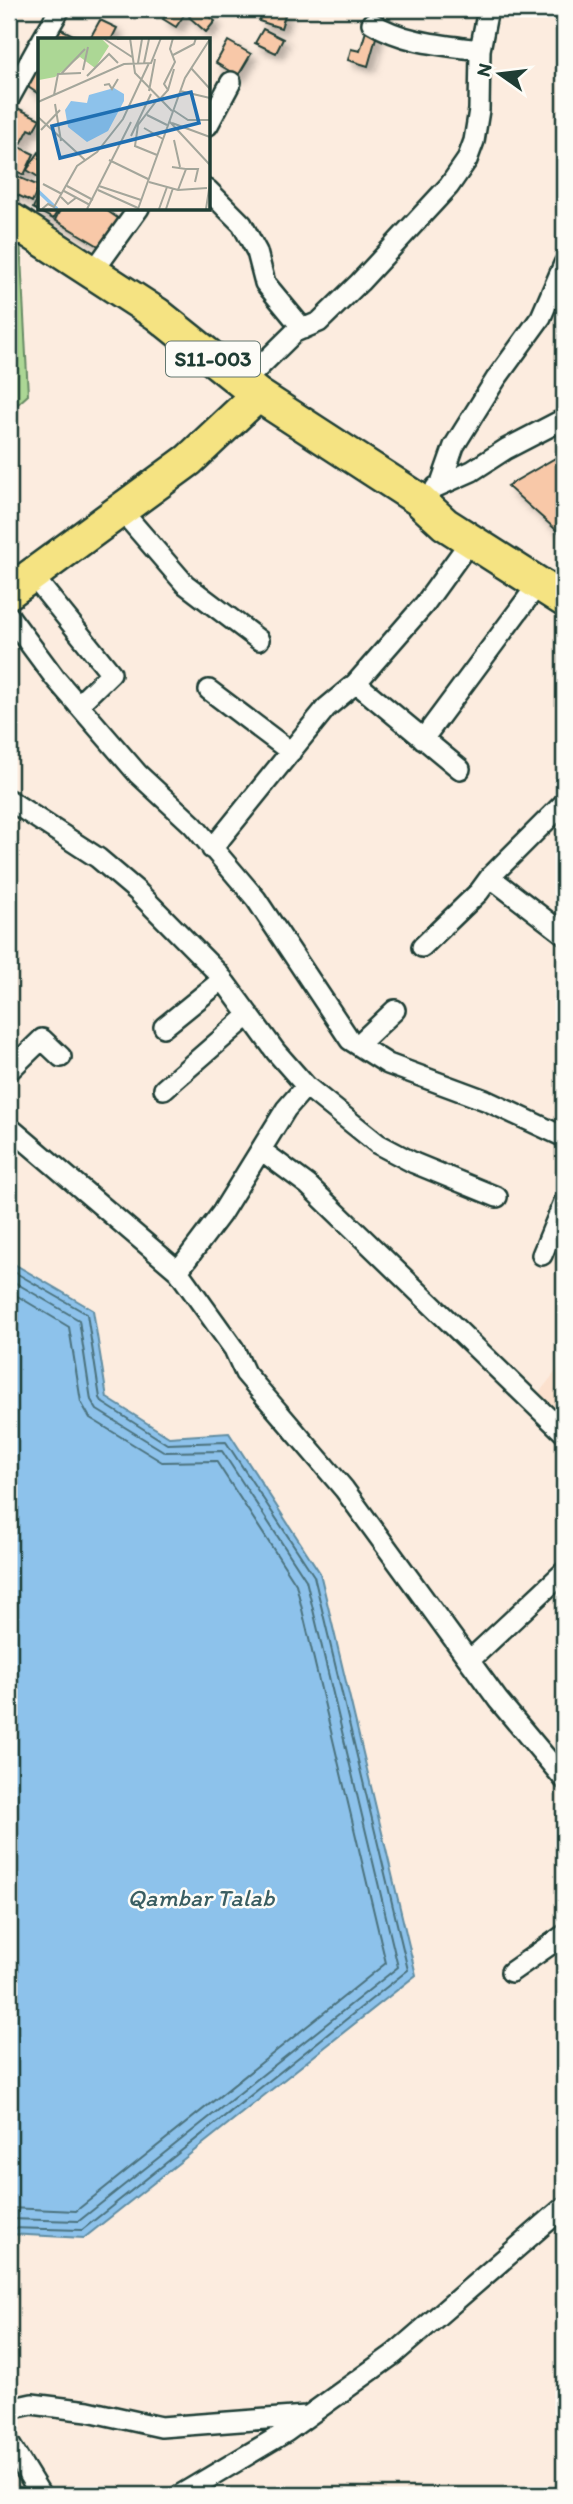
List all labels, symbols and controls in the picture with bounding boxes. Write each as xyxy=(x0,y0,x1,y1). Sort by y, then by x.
inset map xyxy=(38,38,210,210)
north arrow xyxy=(464,38,534,108)
text: N xyxy=(471,61,497,79)
road number: S11-003 xyxy=(166,342,260,376)
water label: Qambar Talab xyxy=(128,1883,276,1912)

